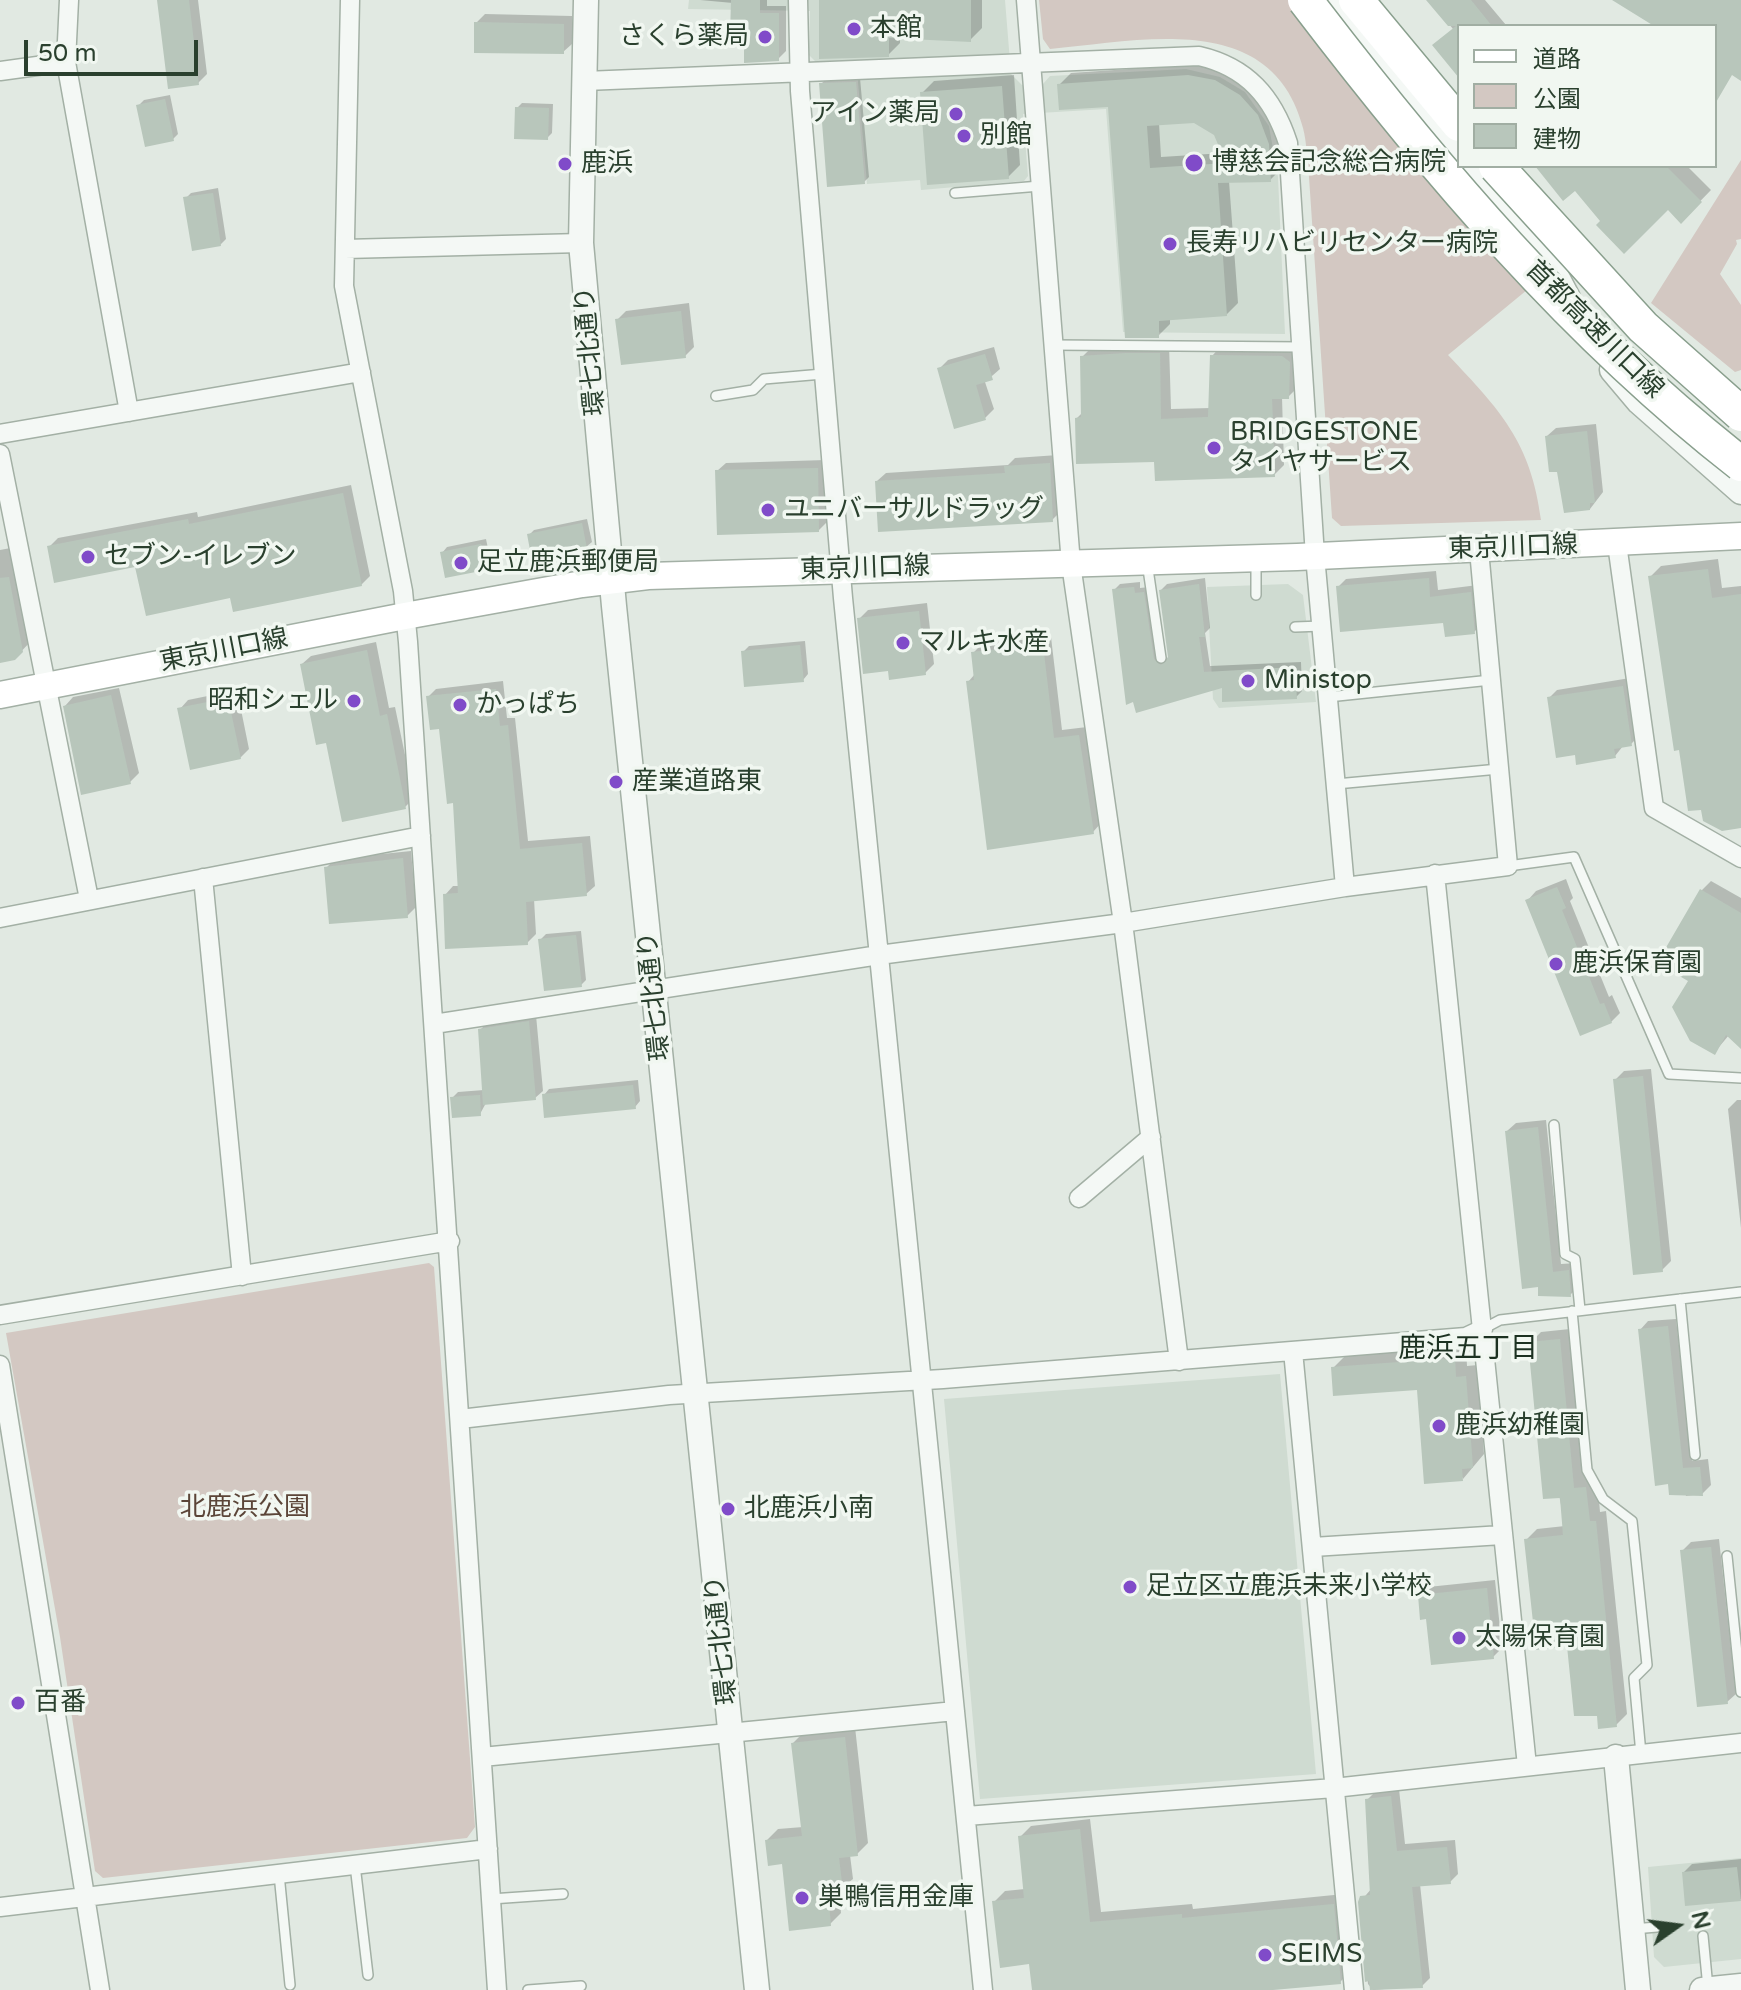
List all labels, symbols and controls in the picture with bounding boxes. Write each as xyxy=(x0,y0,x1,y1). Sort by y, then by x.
place label: 本館 xyxy=(870,13,922,45)
marker: 本館 xyxy=(845,20,863,38)
place label: さくら薬局 xyxy=(619,21,749,53)
scale bar xyxy=(28,24,202,74)
legend xyxy=(1457,24,1717,168)
marker: さくら薬局 xyxy=(756,28,774,46)
text: 50 m xyxy=(38,39,96,68)
text: 道路 xyxy=(1533,45,1581,74)
text: 公園 xyxy=(1533,85,1581,114)
place label: アイン薬局 xyxy=(810,98,940,130)
marker: アイン薬局 xyxy=(947,105,965,123)
place label: 別館 xyxy=(980,120,1032,152)
text: 建物 xyxy=(1533,125,1581,154)
marker: 別館 xyxy=(955,127,973,145)
place label: 博慈会記念総合病院 xyxy=(1212,147,1446,179)
place label: 鹿浜 xyxy=(581,148,633,180)
marker: 博慈会記念総合病院 xyxy=(1183,152,1205,174)
marker: 鹿浜 xyxy=(556,155,574,173)
place label: 長寿リハビリセンター病院 xyxy=(1186,228,1498,260)
marker: 長寿リハビリセンター病院 xyxy=(1161,235,1179,253)
street label: 首都高速川口線 xyxy=(1519,255,1669,405)
street label: 環七北通り xyxy=(570,285,612,417)
place label: BRIDGESTONE タイヤサービス xyxy=(1230,417,1419,478)
marker: BRIDGESTONE タイヤサービス xyxy=(1205,439,1223,457)
place label: ユニバーサルドラッグ xyxy=(784,494,1044,526)
marker: ユニバーサルドラッグ xyxy=(759,501,777,519)
street label: 東京川口線 xyxy=(1447,530,1579,566)
place label: セブン-イレブン xyxy=(104,541,297,573)
place label: 足立鹿浜郵便局 xyxy=(477,547,659,579)
marker: セブン-イレブン xyxy=(79,548,97,566)
street label: 東京川口線 xyxy=(799,551,931,587)
marker: 足立鹿浜郵便局 xyxy=(452,554,470,572)
street label: 東京川口線 xyxy=(157,623,291,679)
place label: マルキ水産 xyxy=(919,627,1049,659)
marker: マルキ水産 xyxy=(894,634,912,652)
place label: Ministop xyxy=(1264,665,1372,697)
marker: Ministop xyxy=(1239,672,1257,690)
place label: 昭和シェル xyxy=(208,685,338,717)
place label: かっぱち xyxy=(476,689,580,721)
marker: 昭和シェル xyxy=(345,692,363,710)
marker: かっぱち xyxy=(451,696,469,714)
place label: 産業道路東 xyxy=(632,766,762,798)
marker: 産業道路東 xyxy=(607,773,625,791)
street label: 環七北通り xyxy=(633,930,677,1062)
place label: 鹿浜保育園 xyxy=(1572,948,1702,980)
marker: 鹿浜保育園 xyxy=(1547,955,1565,973)
district label: 鹿浜五丁目 xyxy=(1398,1333,1538,1367)
place label: 鹿浜幼稚園 xyxy=(1455,1410,1585,1442)
marker: 鹿浜幼稚園 xyxy=(1430,1417,1448,1435)
park label: 北鹿浜公園 xyxy=(180,1492,310,1524)
place label: 北鹿浜小南 xyxy=(744,1493,874,1525)
marker: 北鹿浜小南 xyxy=(719,1500,737,1518)
place label: 足立区立鹿浜未来小学校 xyxy=(1146,1571,1432,1603)
street label: 環七北通り xyxy=(700,1574,744,1706)
marker: 足立区立鹿浜未来小学校 xyxy=(1121,1578,1139,1596)
place label: 太陽保育園 xyxy=(1475,1622,1605,1654)
marker: 太陽保育園 xyxy=(1450,1629,1468,1647)
place label: 百番 xyxy=(34,1687,86,1719)
marker: 百番 xyxy=(9,1694,27,1712)
place label: 巣鴨信用金庫 xyxy=(818,1882,974,1914)
north arrow xyxy=(1637,1886,1717,1966)
marker: 巣鴨信用金庫 xyxy=(793,1889,811,1907)
text: N xyxy=(1686,1908,1715,1932)
place label: SEIMS xyxy=(1281,1939,1362,1971)
marker: SEIMS xyxy=(1256,1946,1274,1964)

